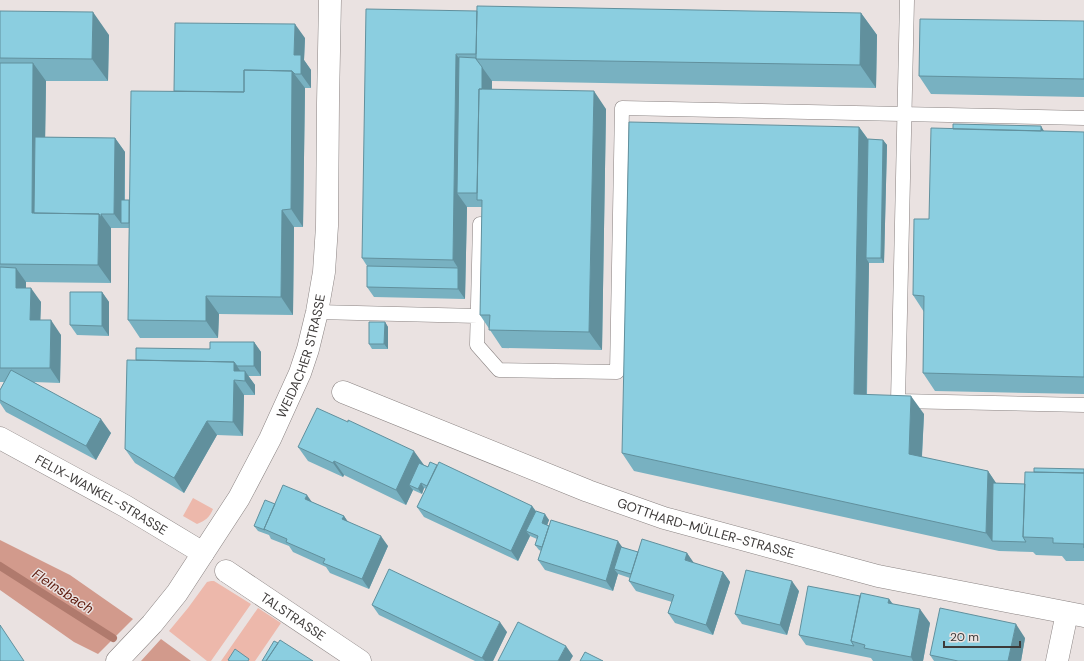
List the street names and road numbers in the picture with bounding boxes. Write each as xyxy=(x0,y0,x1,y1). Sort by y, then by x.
street label: WEIDACHER STRASSE xyxy=(272,293,328,420)
street label: FELIX-WANKEL-STRASSE xyxy=(32,450,171,538)
street label: GOTTHARD-MÜLLER-STRASSE xyxy=(615,494,797,562)
street label: TALSTRASSE xyxy=(257,588,329,644)

